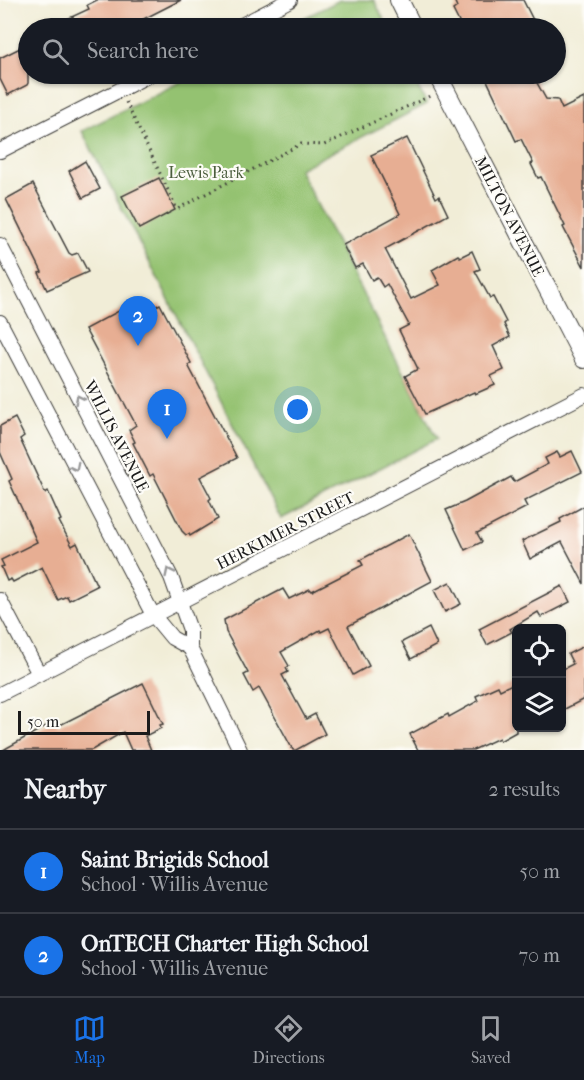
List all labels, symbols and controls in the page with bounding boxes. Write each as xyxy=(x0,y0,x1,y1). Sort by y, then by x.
search box xyxy=(18,18,566,84)
icon: search xyxy=(39,35,72,68)
text: Search here xyxy=(87,38,199,64)
street label: MILTON AVENUE xyxy=(471,153,548,280)
park label: Lewis Park xyxy=(168,163,244,182)
pin: 2 xyxy=(118,296,158,346)
street label: WILLIS AVENUE xyxy=(80,376,153,496)
pin: 1 xyxy=(148,390,186,439)
one-way arrow xyxy=(75,394,86,405)
your location xyxy=(283,395,312,424)
one-way arrow xyxy=(68,461,79,471)
street label: HERKIMER STREET xyxy=(213,487,358,573)
one-way arrow xyxy=(164,567,176,578)
map controls xyxy=(512,624,566,732)
button: locate xyxy=(512,624,566,678)
button: layers xyxy=(512,678,566,732)
scale bar xyxy=(18,708,150,736)
text: 50 m xyxy=(27,712,59,731)
text: Nearby xyxy=(24,774,106,805)
text: 2 results xyxy=(489,778,560,801)
text: Saint Brigids School xyxy=(81,847,269,873)
text: 1 xyxy=(40,860,47,883)
text: 50 m xyxy=(519,860,560,883)
text: School · Willis Avenue xyxy=(81,873,268,896)
text: OnTECH Charter High School xyxy=(81,931,369,957)
text: 2 xyxy=(38,944,49,967)
text: 70 m xyxy=(518,944,560,967)
text: School · Willis Avenue xyxy=(81,957,268,980)
tab: Map xyxy=(73,1012,106,1067)
tab: Directions xyxy=(253,1012,325,1067)
tab: Saved xyxy=(471,1012,511,1067)

